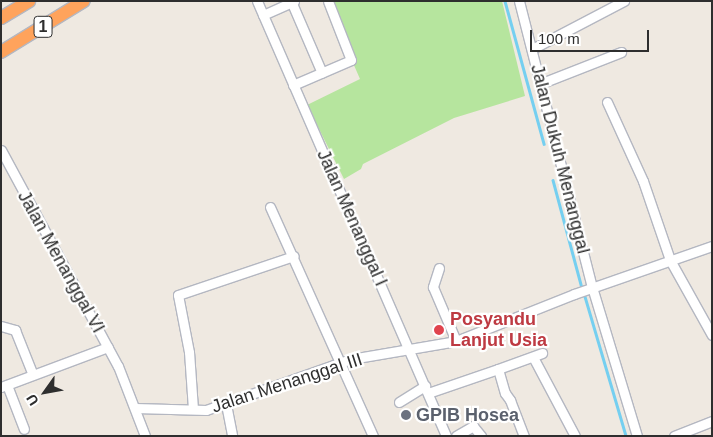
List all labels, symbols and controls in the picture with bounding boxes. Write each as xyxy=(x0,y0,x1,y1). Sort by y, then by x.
road number: 1 xyxy=(33,14,53,41)
scale bar xyxy=(533,20,652,52)
text: 100 m xyxy=(538,30,580,47)
street label: Jalan Dukuh Menanggal xyxy=(526,62,594,256)
street label: Jalan Menanggal I xyxy=(312,146,392,290)
street label: Jalan Menanggal VI xyxy=(13,187,109,337)
place label: Posyandu Lanjut Usia xyxy=(450,309,547,352)
marker: Posyandu Lanjut Usia xyxy=(432,323,446,337)
street label: Jalan Menanggal III xyxy=(209,348,365,418)
north arrow xyxy=(20,367,70,417)
text: U xyxy=(23,391,42,408)
place label: GPIB Hosea xyxy=(416,404,519,426)
marker: GPIB Hosea xyxy=(400,409,412,421)

